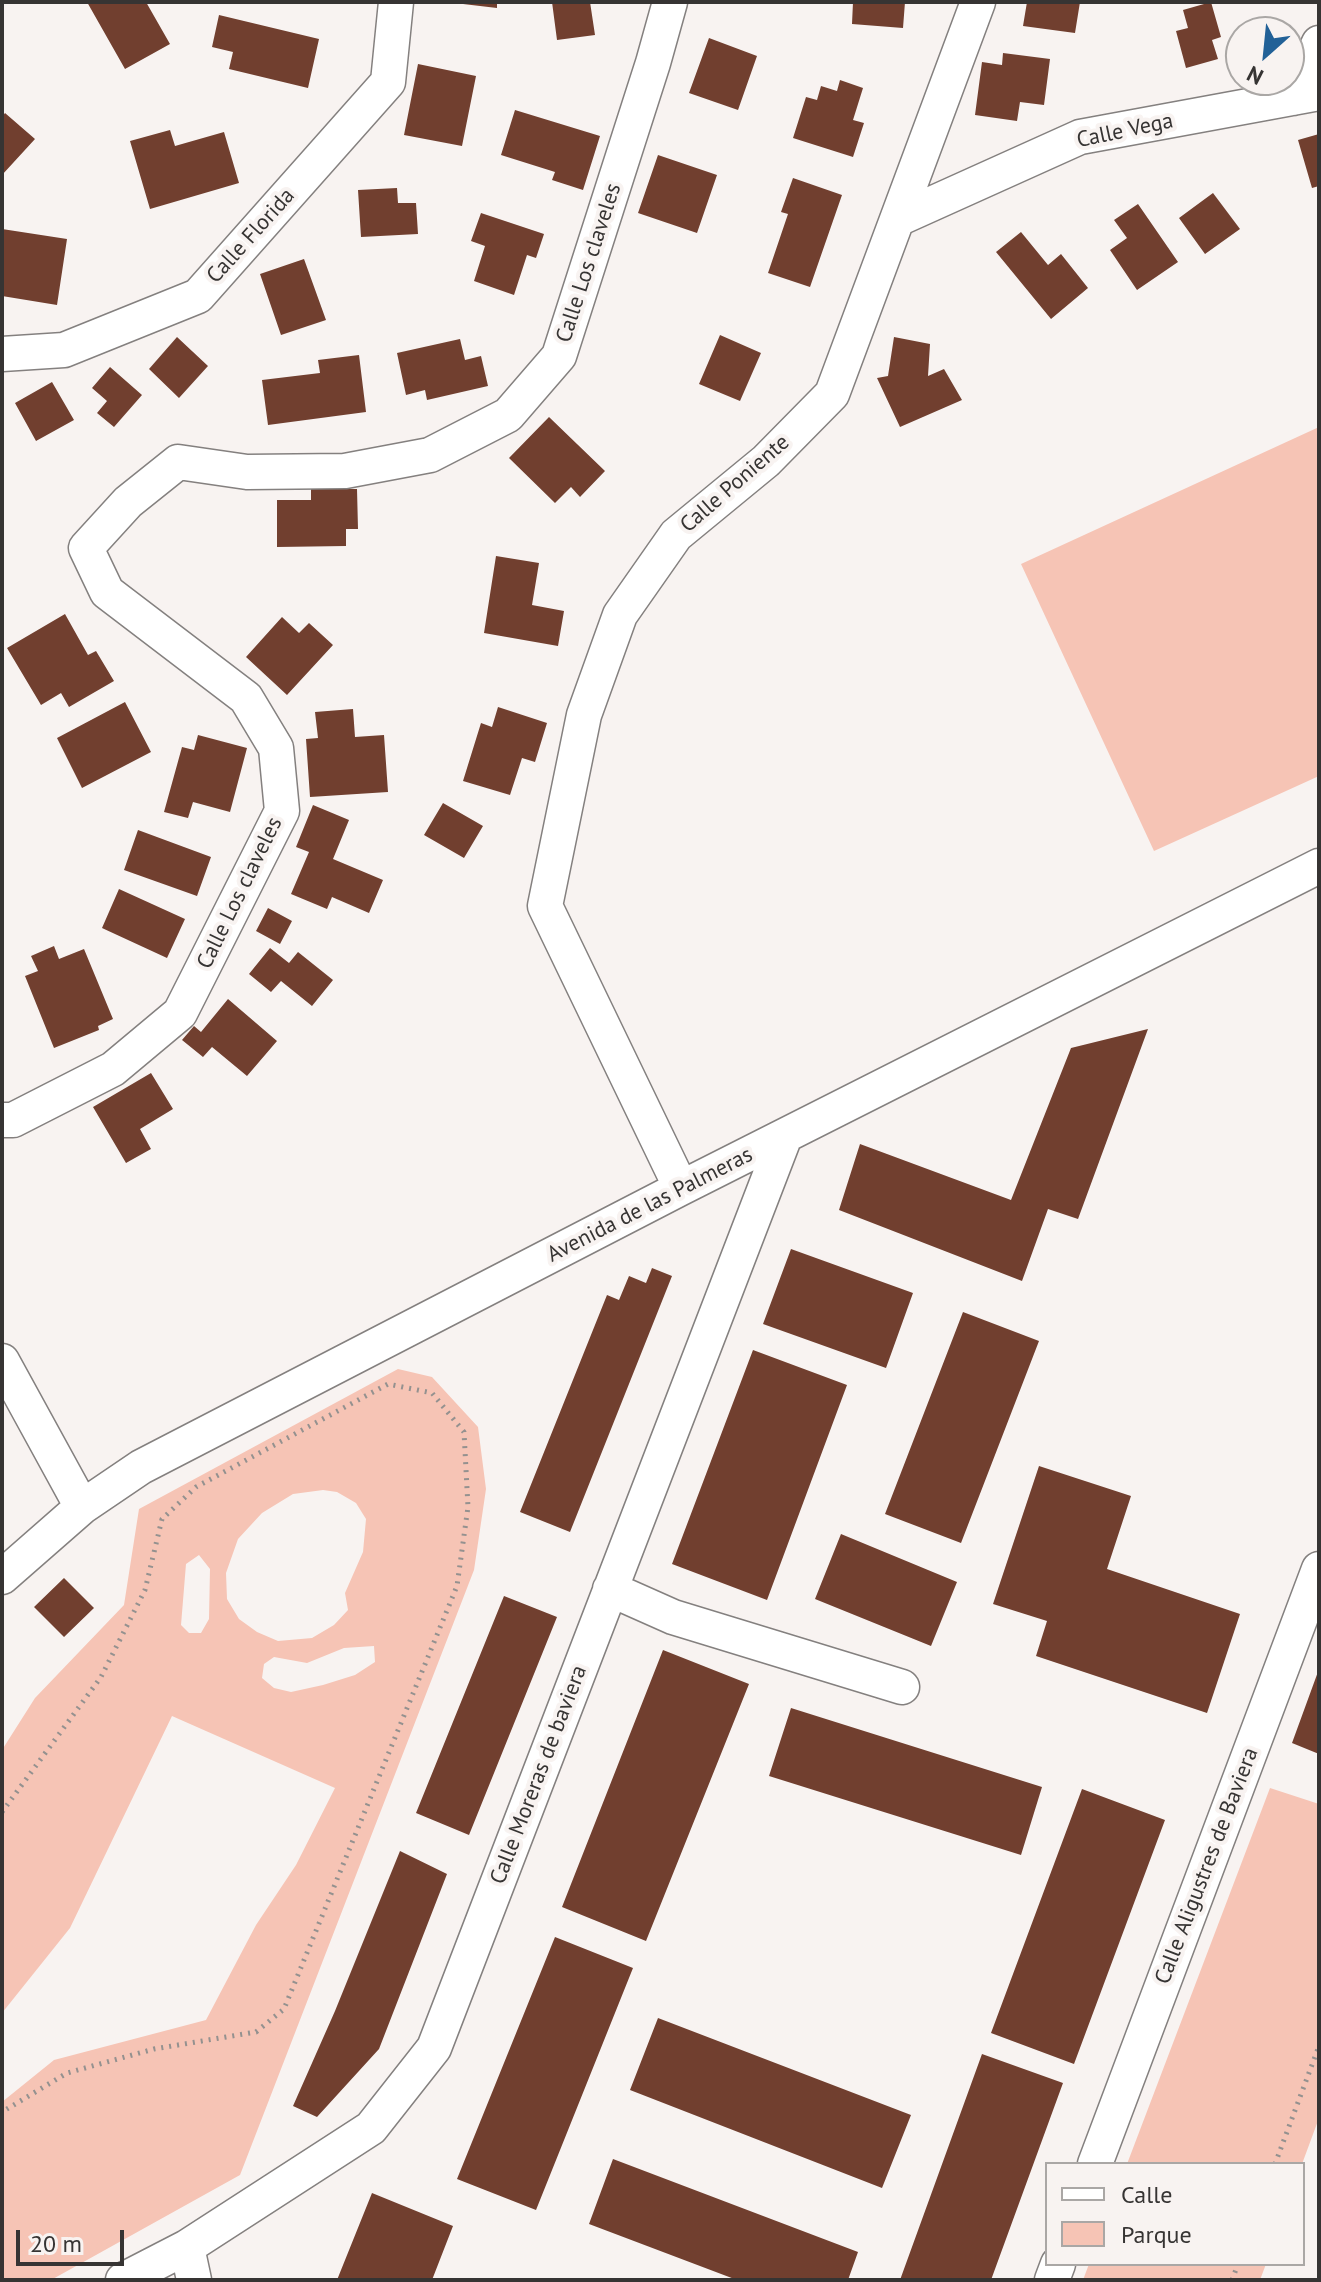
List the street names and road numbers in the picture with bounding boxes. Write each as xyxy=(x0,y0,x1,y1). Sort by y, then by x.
street label: Calle Vega xyxy=(1074,108,1176,154)
street label: Calle Los claveles xyxy=(551,180,627,346)
street label: Calle Florida xyxy=(201,183,301,289)
street label: Calle Poniente xyxy=(675,429,795,539)
street label: Calle Los claveles xyxy=(192,813,288,973)
street label: Avenida de las Palmeras xyxy=(543,1142,757,1268)
street label: Calle Moreras de baviera xyxy=(485,1662,593,1888)
street label: Calle Aligustres de Baviera xyxy=(1150,1744,1264,1988)

